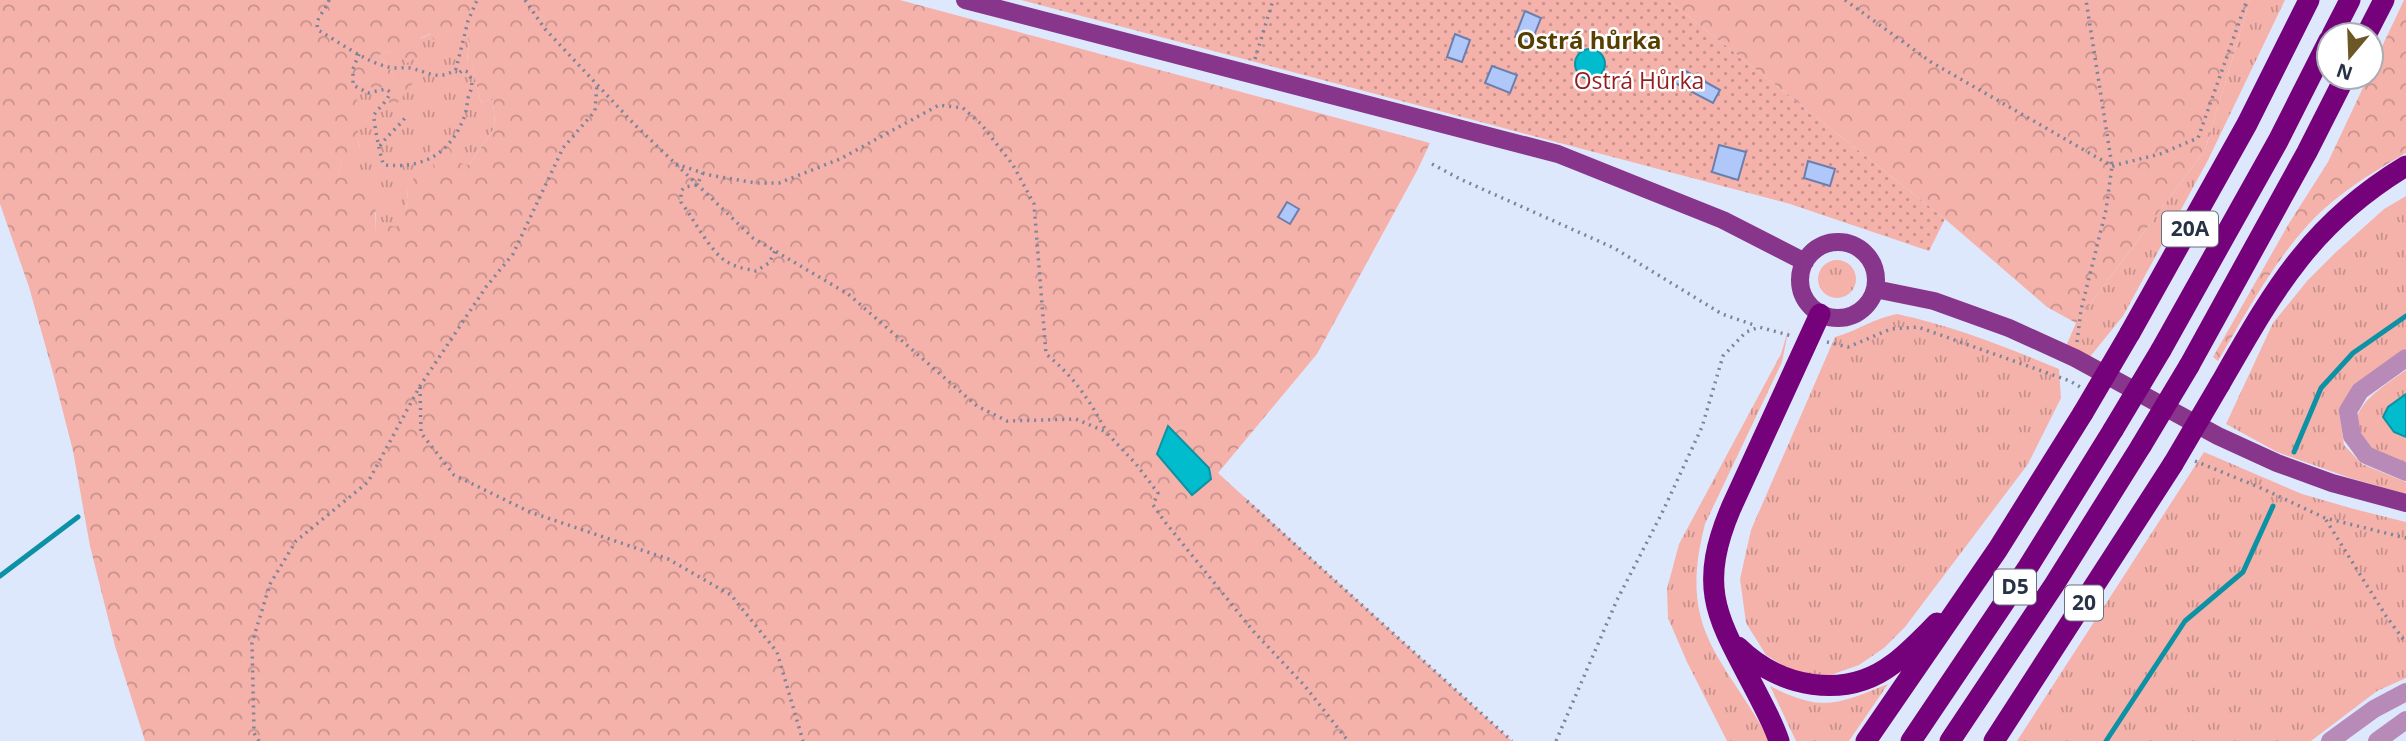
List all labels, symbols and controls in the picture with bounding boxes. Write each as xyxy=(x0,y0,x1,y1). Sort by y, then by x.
north arrow xyxy=(2315,21,2385,91)
district label: Ostrá hůrka xyxy=(1517,23,1661,56)
text: N xyxy=(2333,57,2356,87)
park label: Ostrá Hůrka xyxy=(1574,64,1704,96)
road number: 20A xyxy=(2162,212,2218,246)
road number: D5 xyxy=(1994,570,2036,604)
road number: 20 xyxy=(2065,586,2103,620)

